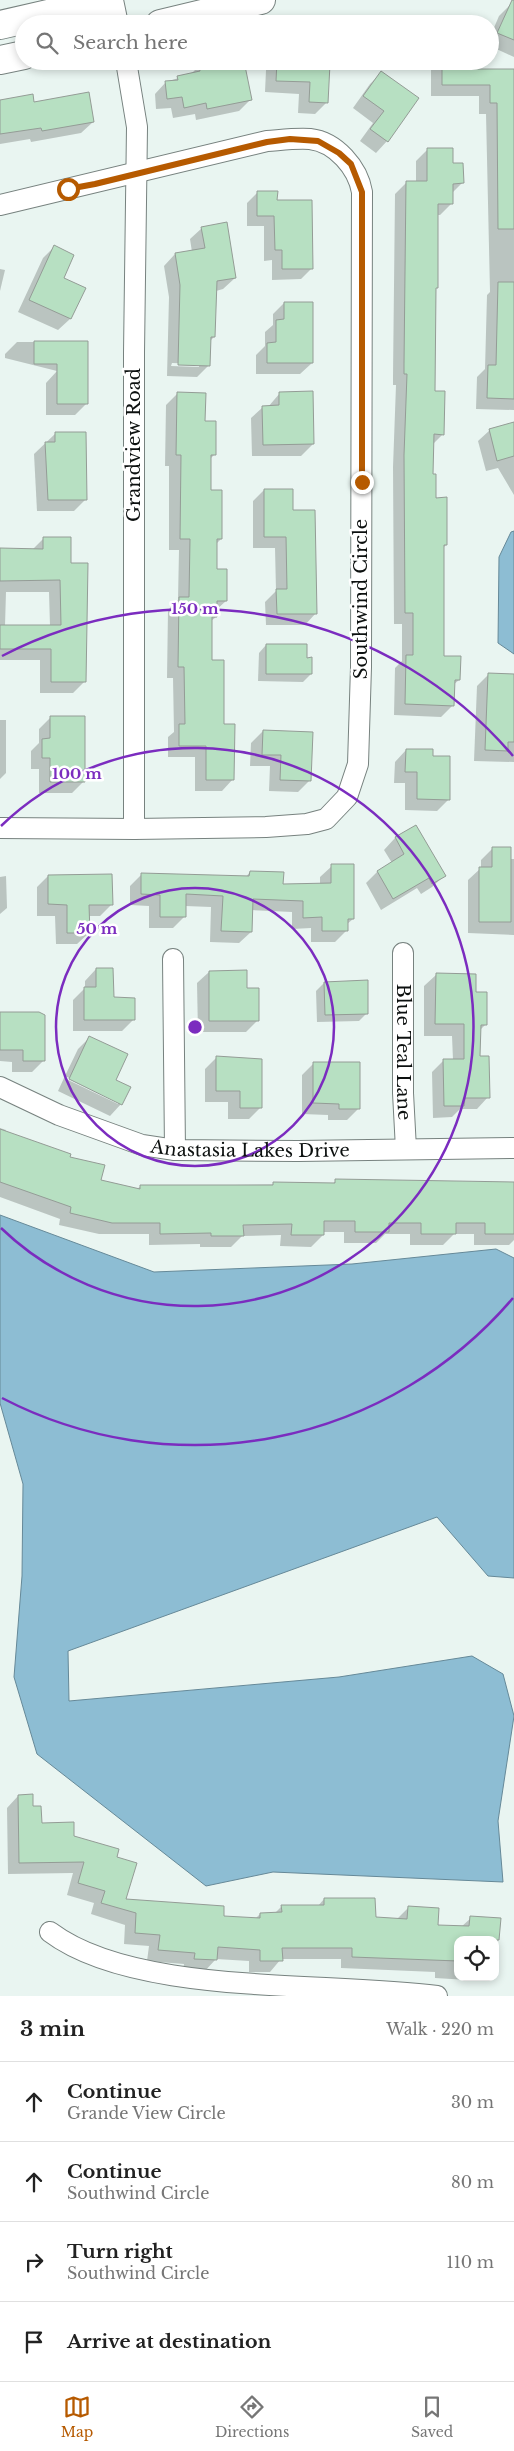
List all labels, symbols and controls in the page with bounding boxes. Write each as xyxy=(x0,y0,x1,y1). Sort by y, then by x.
search box xyxy=(15,15,499,70)
icon: search xyxy=(33,29,61,57)
text: Search here xyxy=(73,31,188,54)
route start xyxy=(57,178,80,201)
street label: Grandview Road xyxy=(123,368,145,522)
route end xyxy=(351,471,374,494)
street label: Southwind Circle xyxy=(350,519,372,679)
text: 150 m xyxy=(171,599,219,618)
text: 100 m xyxy=(52,764,102,783)
text: 50 m xyxy=(77,919,118,938)
street label: Blue Teal Lane xyxy=(392,984,415,1121)
centre of rings xyxy=(186,1018,204,1036)
street label: Anastasia Lakes Drive xyxy=(148,1135,350,1162)
map controls xyxy=(454,1936,499,1981)
button: locate xyxy=(454,1936,499,1981)
text: 3 min xyxy=(20,2016,85,2042)
text: Walk · 220 m xyxy=(386,2019,494,2039)
text: Continue xyxy=(67,2080,162,2103)
icon: ahead xyxy=(20,2088,48,2116)
text: 30 m xyxy=(451,2092,494,2112)
text: Grande View Circle xyxy=(67,2103,226,2123)
text: Continue xyxy=(67,2160,162,2183)
icon: ahead xyxy=(20,2168,48,2196)
text: 80 m xyxy=(451,2172,494,2192)
text: Southwind Circle xyxy=(67,2183,209,2203)
text: Turn right xyxy=(67,2240,173,2263)
icon: right xyxy=(20,2248,48,2276)
text: 110 m xyxy=(447,2252,494,2272)
text: Southwind Circle xyxy=(67,2263,209,2283)
icon: arrive xyxy=(20,2328,48,2356)
text: Arrive at destination xyxy=(67,2330,271,2353)
tab: Map xyxy=(61,2393,93,2441)
tab: Directions xyxy=(215,2393,289,2441)
tab: Saved xyxy=(411,2393,453,2441)

